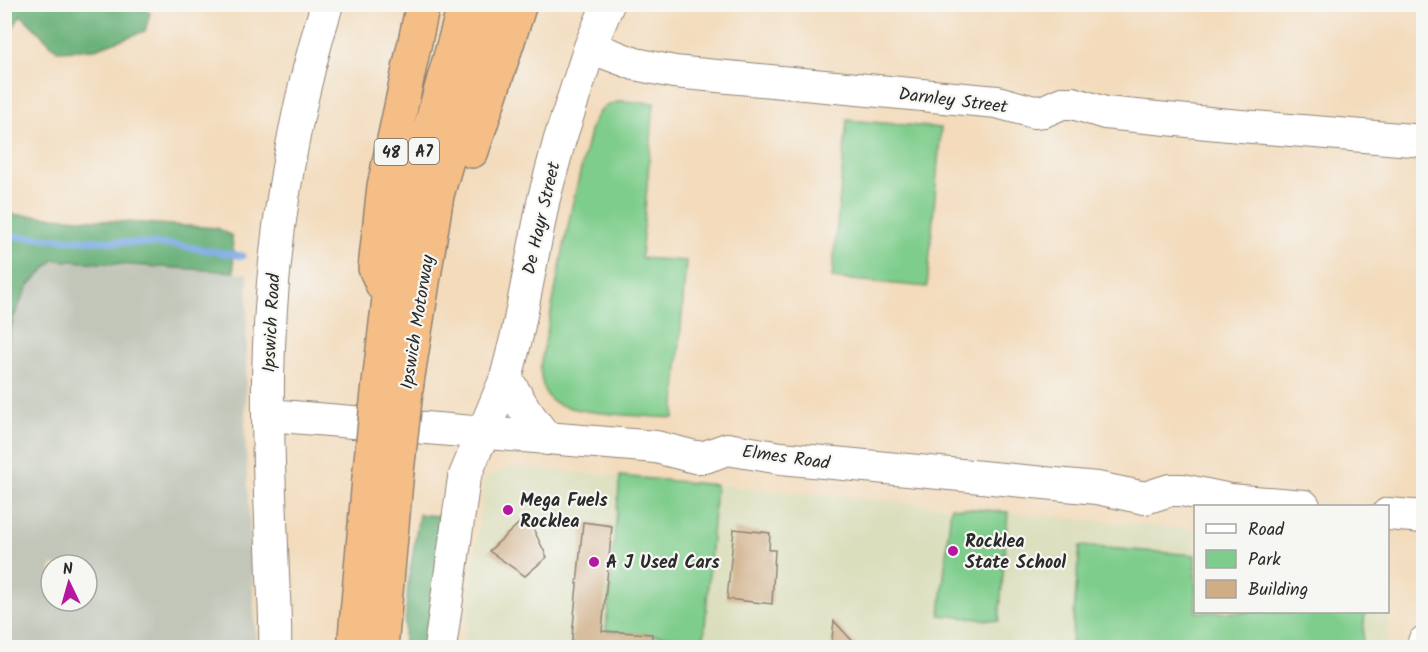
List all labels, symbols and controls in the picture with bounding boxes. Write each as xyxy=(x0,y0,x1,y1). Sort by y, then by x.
street label: Darnley Street xyxy=(897,80,1010,123)
road number: A7 xyxy=(409,138,439,164)
road number: 48 xyxy=(374,139,408,165)
street label: De Hayr Street xyxy=(515,158,570,277)
street label: Ipswich Motorway xyxy=(394,252,443,391)
street label: Ipswich Road xyxy=(255,272,290,373)
street label: Elmes Road xyxy=(740,438,833,479)
place label: Mega Fuels Rocklea xyxy=(520,487,608,537)
marker: Mega Fuels Rocklea xyxy=(501,503,515,517)
legend xyxy=(1194,505,1389,613)
text: Road xyxy=(1248,516,1285,545)
place label: Rocklea State School xyxy=(965,528,1066,578)
marker: Rocklea State School xyxy=(946,544,960,558)
text: Park xyxy=(1248,546,1281,575)
place label: A J Used Cars xyxy=(606,549,720,578)
north arrow xyxy=(39,553,99,613)
marker: A J Used Cars xyxy=(587,555,601,569)
text: N xyxy=(62,557,74,582)
text: Building xyxy=(1248,576,1308,605)

